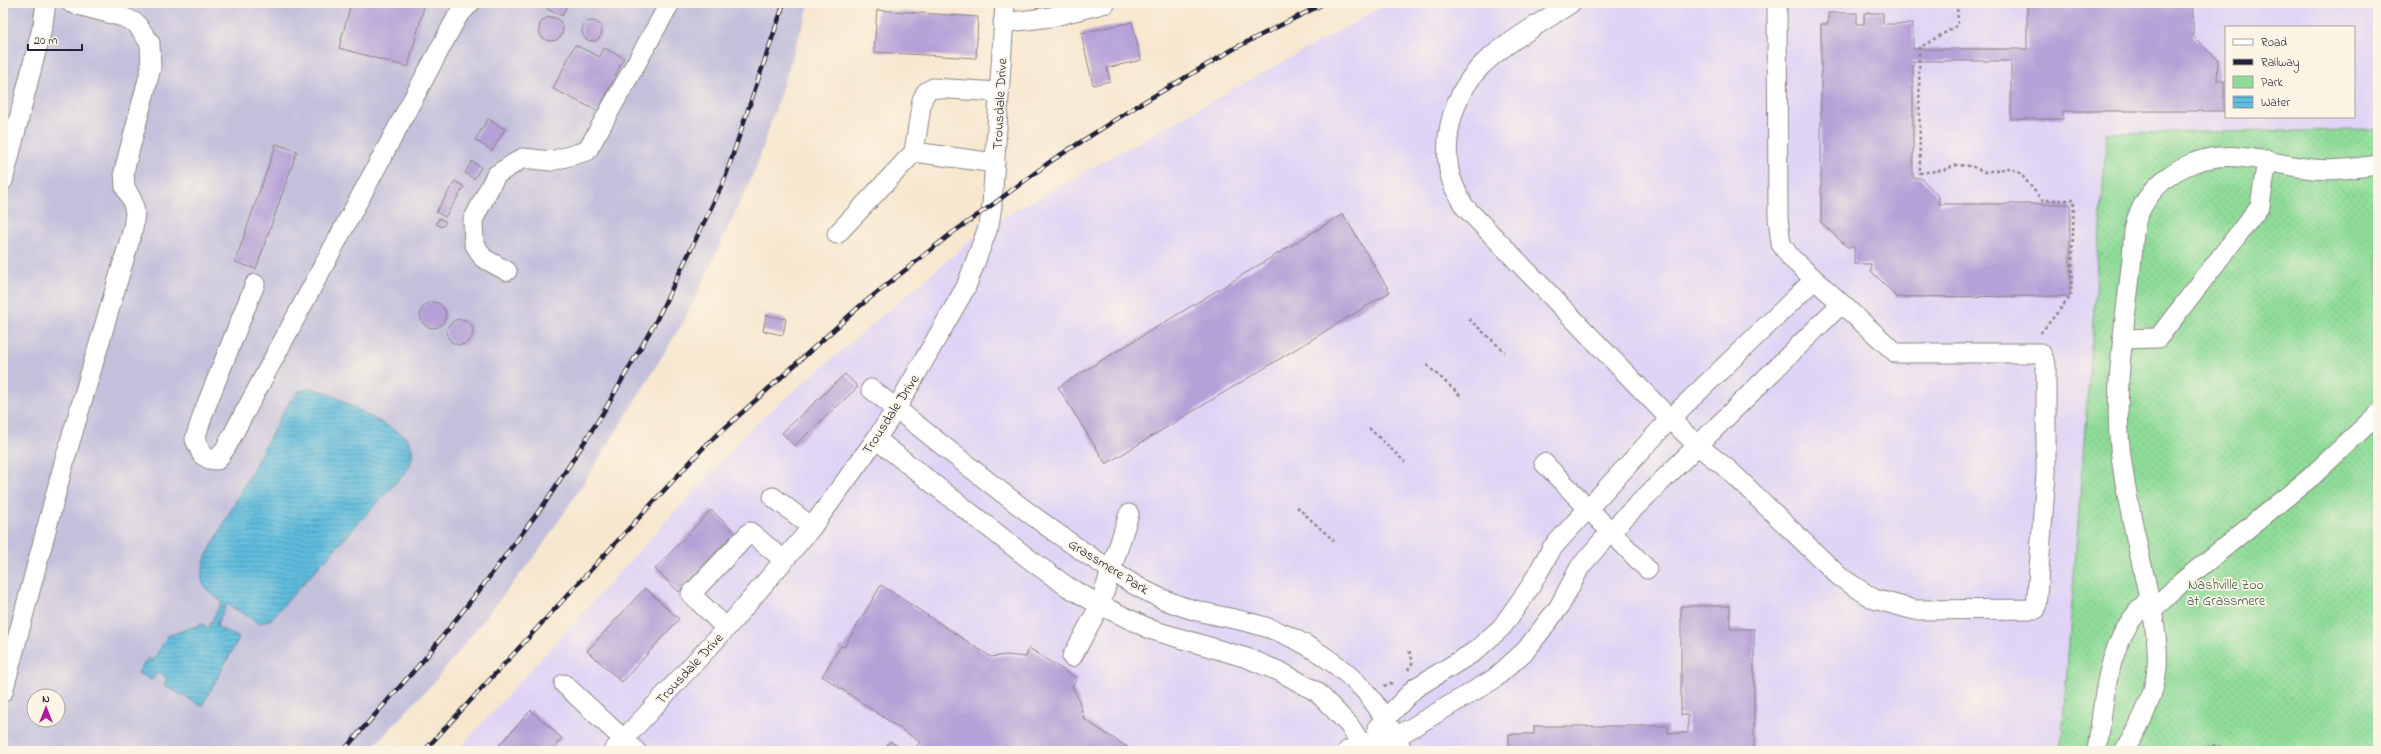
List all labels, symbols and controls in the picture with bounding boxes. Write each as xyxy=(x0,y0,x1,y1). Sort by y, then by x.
scale bar xyxy=(28,26,82,52)
legend xyxy=(2225,26,2355,118)
text: 20 m xyxy=(34,32,57,50)
text: Road xyxy=(2261,34,2287,52)
text: Railway xyxy=(2261,54,2300,73)
street label: Trousdale Drive xyxy=(988,57,1013,150)
text: Park xyxy=(2261,74,2283,92)
text: Water xyxy=(2261,94,2290,112)
street label: Trousdale Drive xyxy=(858,370,925,459)
street label: Grassmere Park xyxy=(1064,534,1153,601)
park label: Nashville Zoo at Grassmere xyxy=(2187,575,2266,612)
street label: Trousdale Drive xyxy=(651,628,729,710)
north arrow xyxy=(26,688,66,728)
text: N xyxy=(42,691,50,707)

